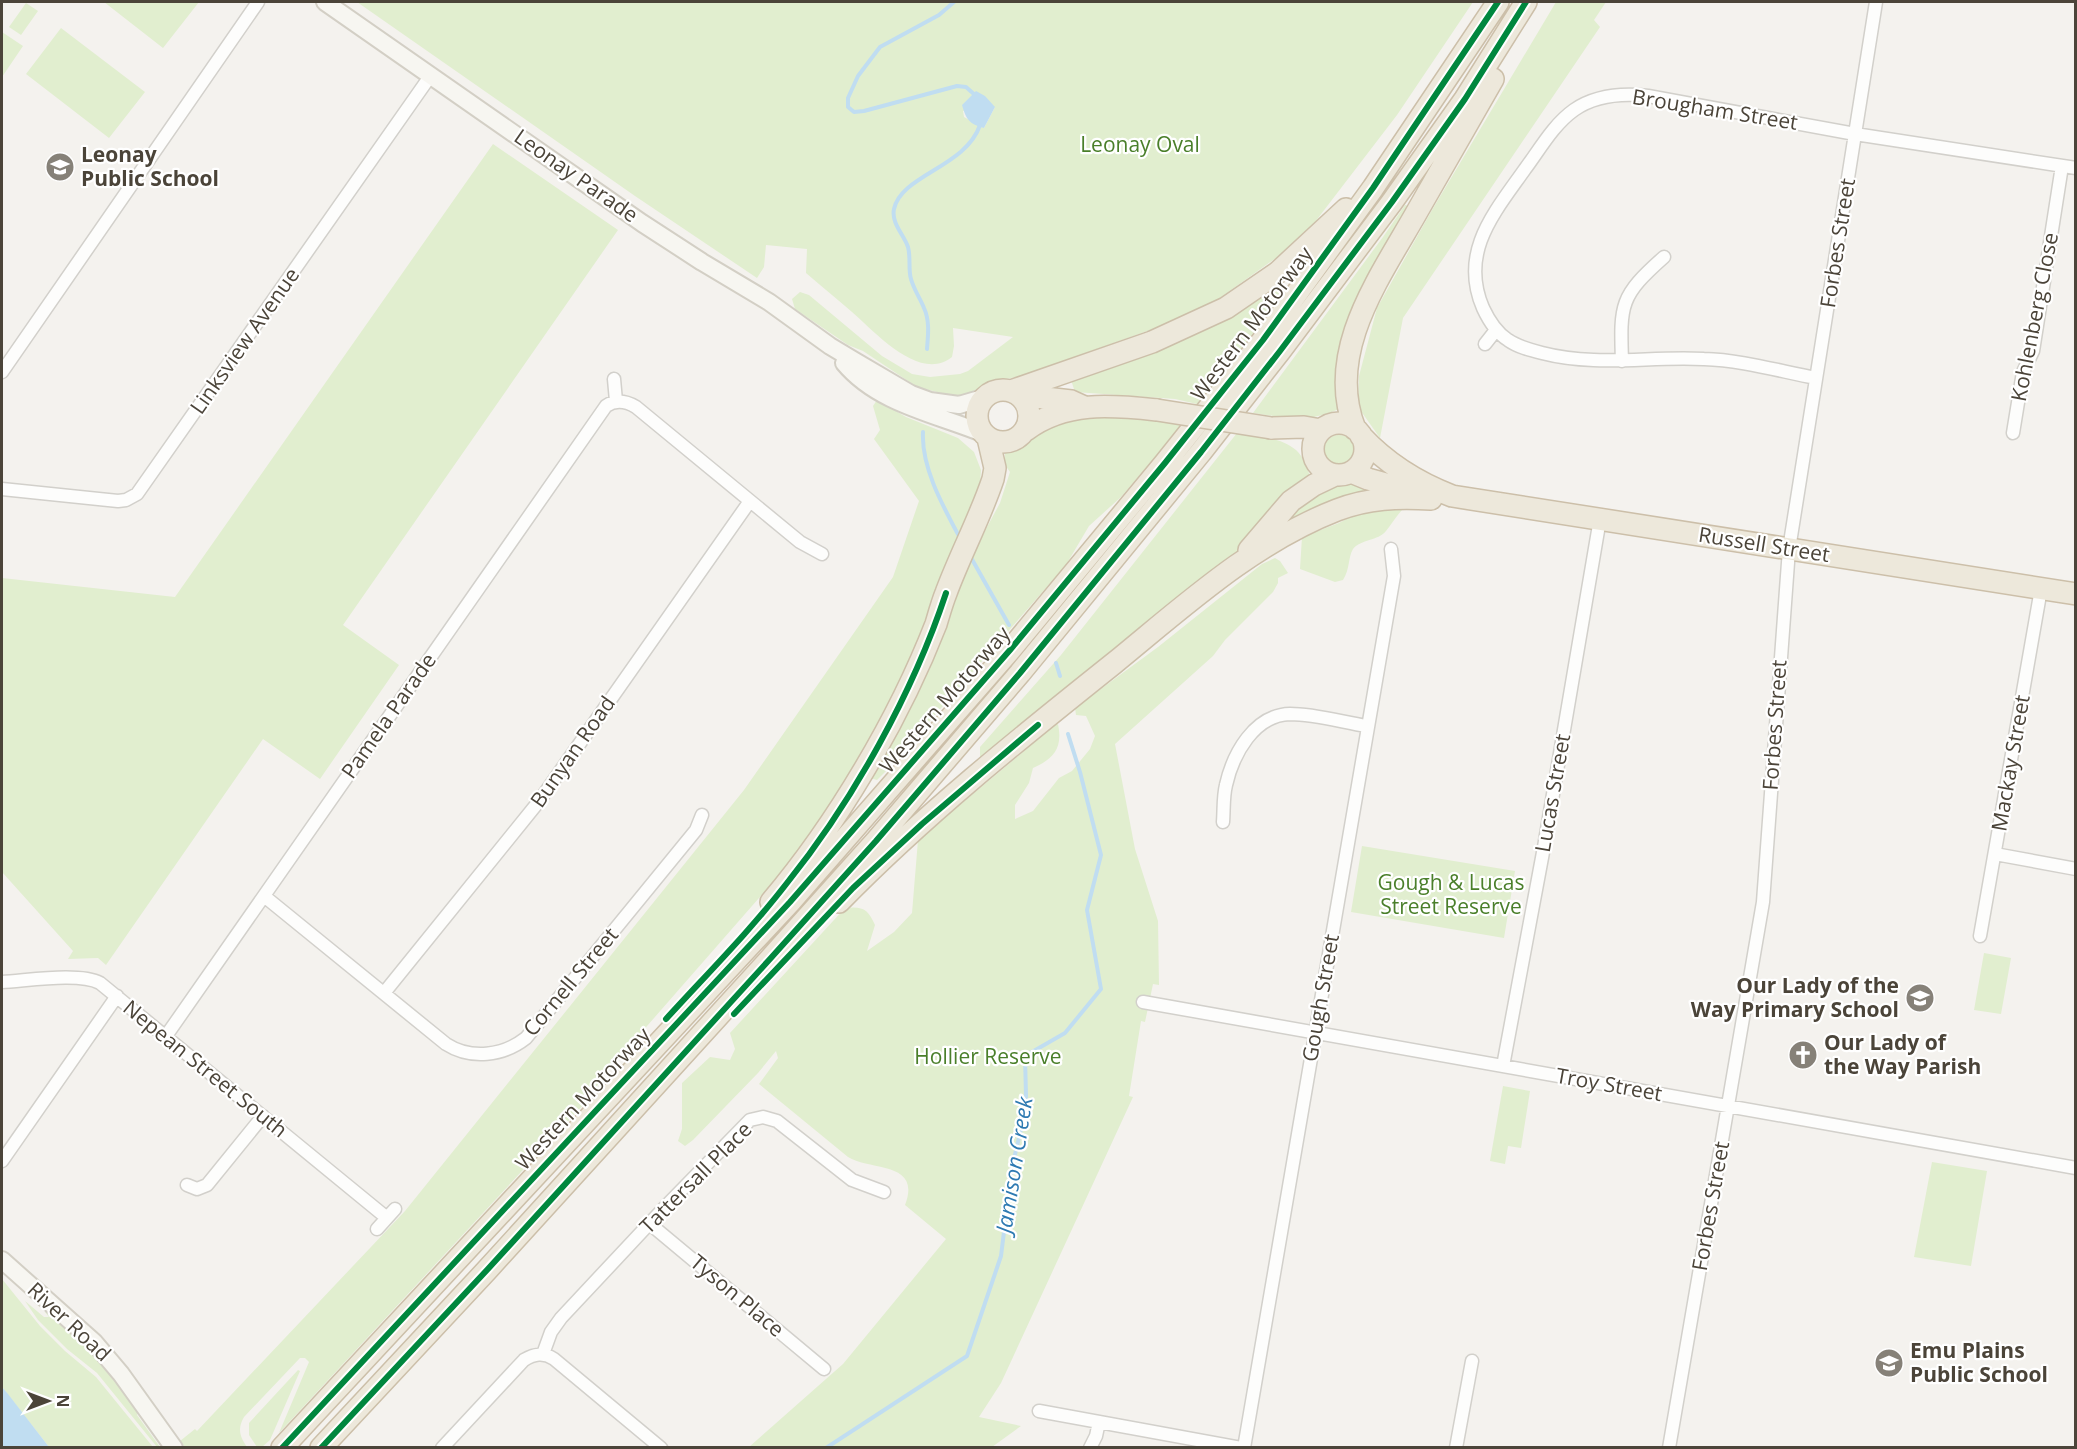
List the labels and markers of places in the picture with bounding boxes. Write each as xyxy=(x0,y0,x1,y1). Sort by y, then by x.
place label: Leonay Public School xyxy=(81,140,219,192)
school or university icon: Leonay Public School xyxy=(44,151,76,183)
place label: Our Lady of the Way Primary School xyxy=(1691,971,1899,1023)
school or university icon: Our Lady of the Way Primary School xyxy=(1904,982,1936,1014)
place label: Our Lady of the Way Parish xyxy=(1824,1028,1981,1080)
church icon: Our Lady of the Way Parish xyxy=(1787,1039,1819,1071)
place label: Emu Plains Public School xyxy=(1910,1336,2048,1388)
school or university icon: Emu Plains Public School xyxy=(1873,1347,1905,1379)

